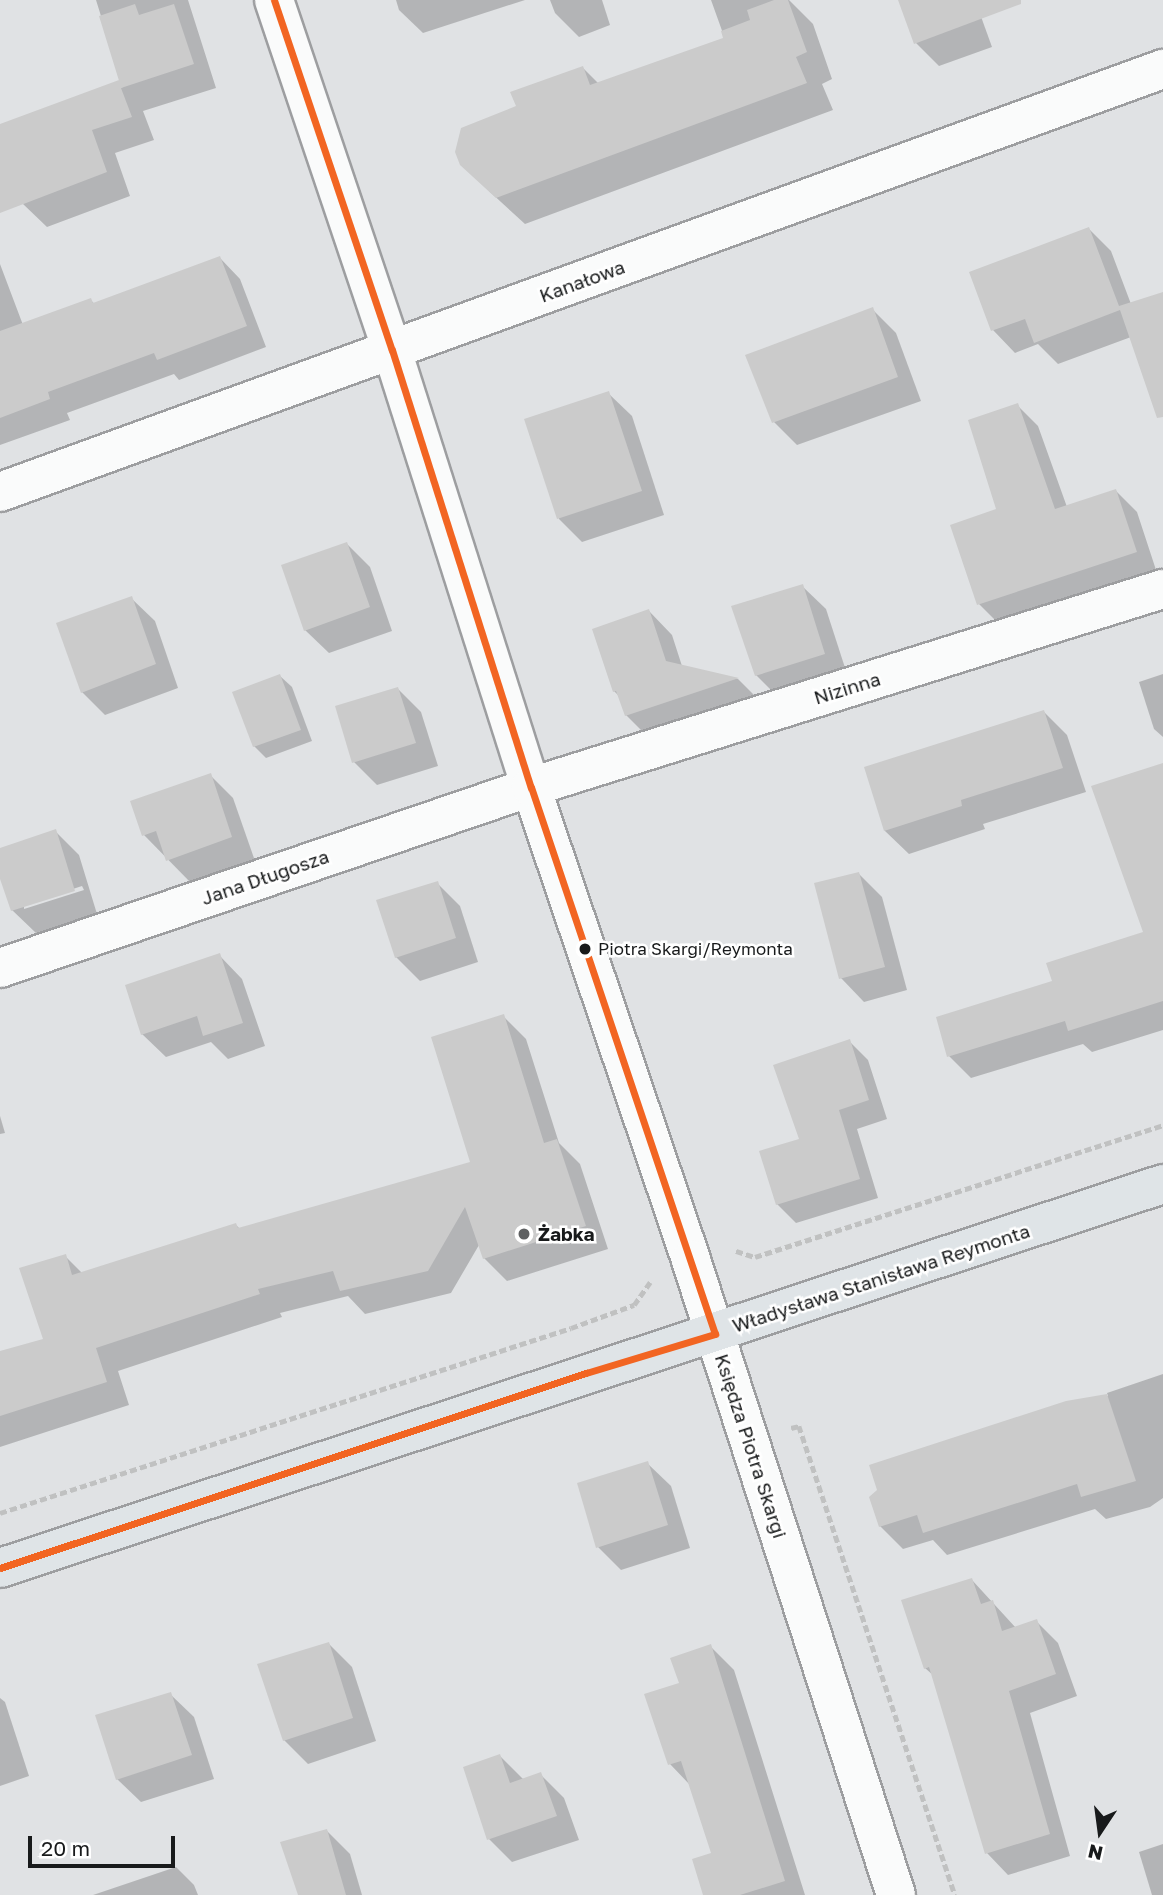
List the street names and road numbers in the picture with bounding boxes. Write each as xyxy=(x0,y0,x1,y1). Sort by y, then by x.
street label: Kanałowa xyxy=(536,255,628,307)
street label: Nizinna xyxy=(811,667,883,709)
street label: Jana Długosza xyxy=(198,844,332,910)
street label: Władysława Stanisława Reymonta xyxy=(729,1219,1033,1337)
street label: Księdza Piotra Skargi xyxy=(710,1351,792,1541)

